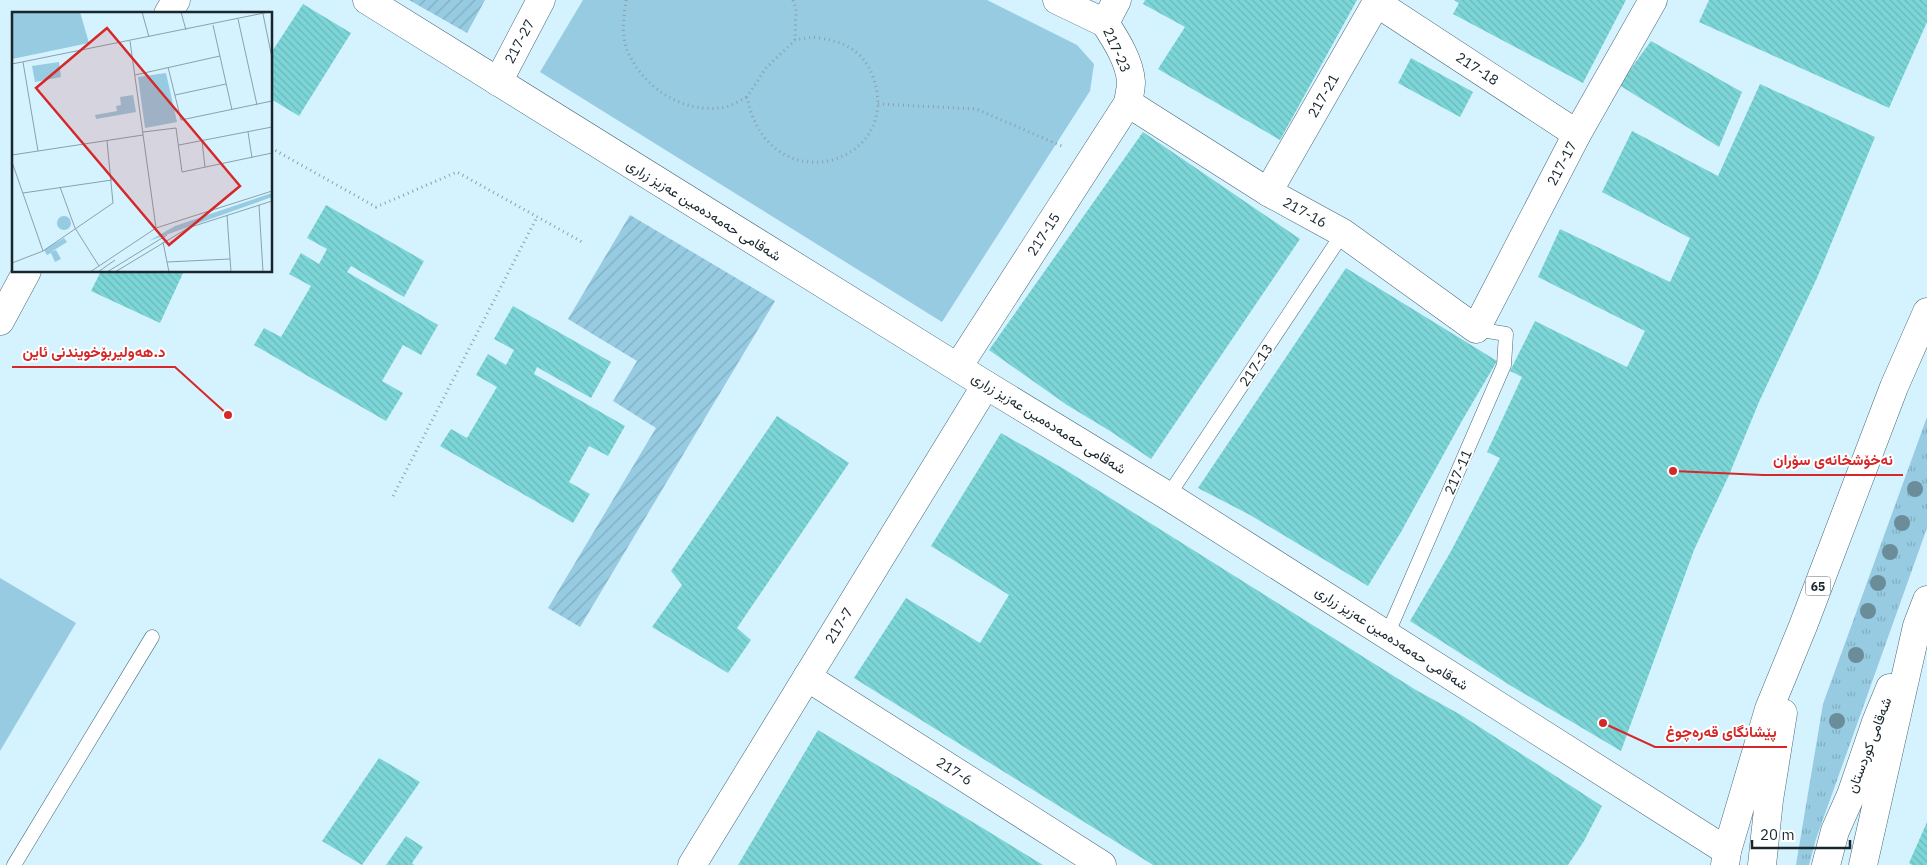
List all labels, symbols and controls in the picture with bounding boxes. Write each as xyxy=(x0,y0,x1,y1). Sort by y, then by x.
inset map xyxy=(12,12,272,272)
street label: 217-27 xyxy=(500,16,538,67)
street label: 217-23 xyxy=(1099,25,1135,75)
street label: 217-18 xyxy=(1453,48,1502,89)
street label: 217-21 xyxy=(1304,71,1343,121)
street label: 217-17 xyxy=(1543,138,1581,189)
street label: شەقامی حەمەدەمین عەزیز زراری xyxy=(623,155,785,265)
street label: 217-16 xyxy=(1280,193,1330,232)
street label: 217-15 xyxy=(1023,209,1064,259)
callout: د.هه‌ولیربۆخویندنی ئاین xyxy=(12,337,175,367)
street label: 217-13 xyxy=(1235,340,1277,390)
text: د.هه‌ولیربۆخویندنی ئاین xyxy=(22,342,166,361)
street label: شەقامی حەمەدەمین عەزیز زراری xyxy=(968,368,1130,478)
callout: نەخۆشخانەی سۆران xyxy=(1763,445,1903,475)
street label: 217-11 xyxy=(1440,447,1476,497)
text: نەخۆشخانەی سۆران xyxy=(1773,450,1893,469)
road number: 65 xyxy=(1806,576,1830,596)
street label: شەقامی حەمەدەمین عەزیز زراری xyxy=(1312,582,1472,694)
street label: 217-7 xyxy=(821,604,857,647)
street label: شەقامی کوردستان xyxy=(1843,695,1895,795)
callout: پێشانگای قەرەچوغ xyxy=(1655,717,1787,747)
text: پێشانگای قەرەچوغ xyxy=(1665,722,1777,742)
street label: 217-6 xyxy=(933,753,976,789)
scale bar xyxy=(1752,818,1850,850)
text: 20 m xyxy=(1760,825,1795,844)

